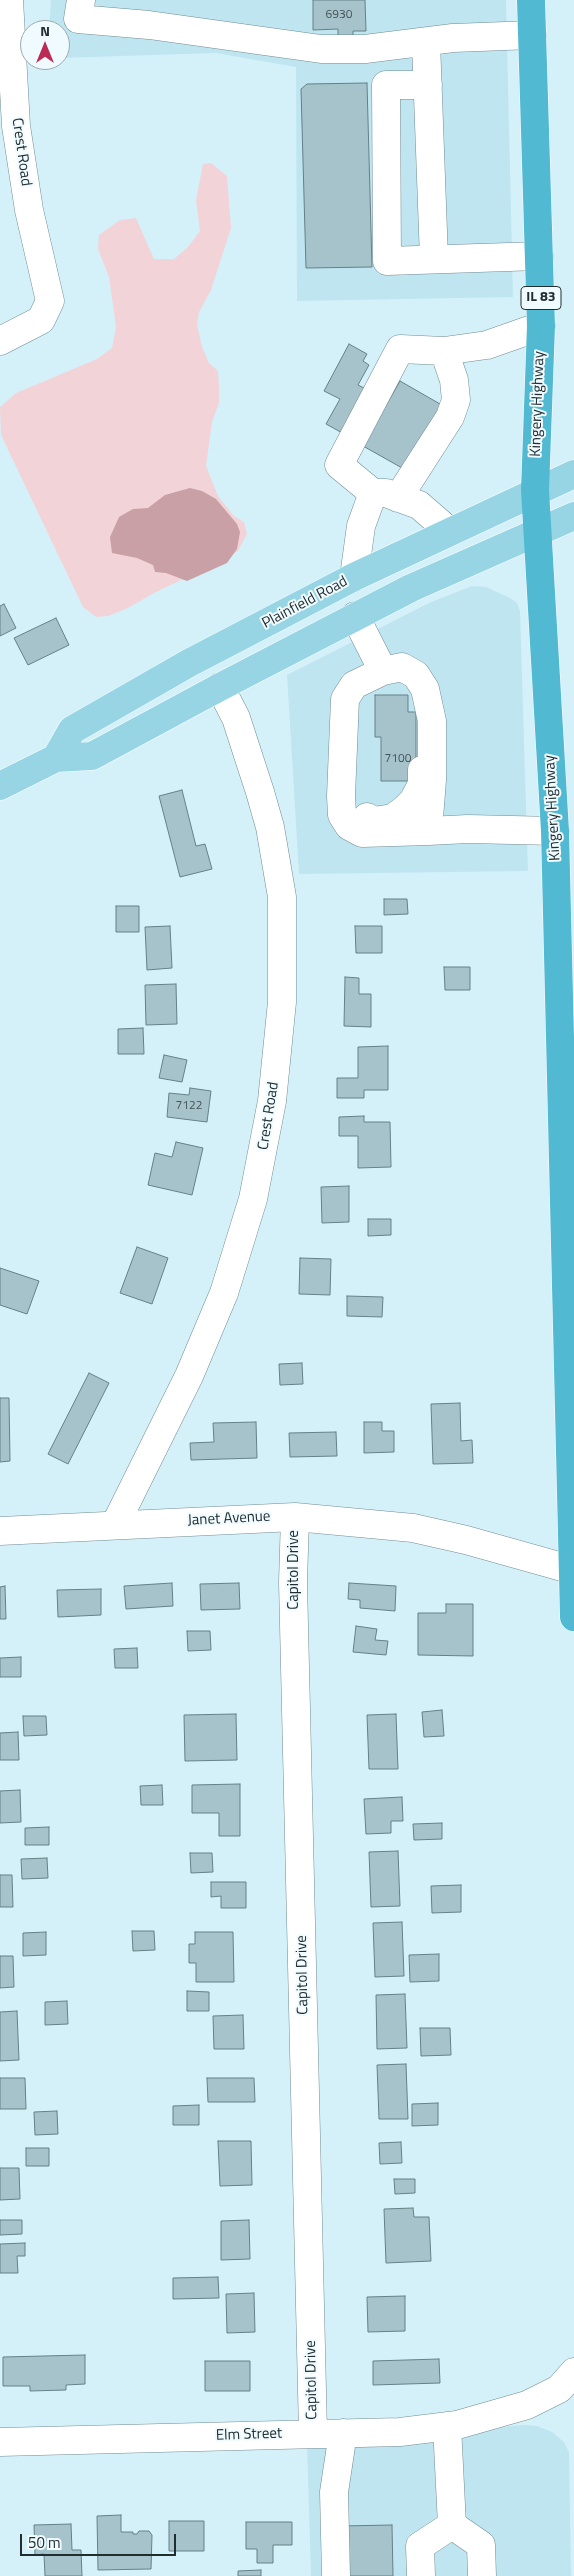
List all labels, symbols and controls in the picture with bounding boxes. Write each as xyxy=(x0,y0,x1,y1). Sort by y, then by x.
house number: 6930 xyxy=(326,8,352,22)
north arrow xyxy=(20,20,70,70)
text: N xyxy=(40,20,50,41)
street label: Crest Road xyxy=(7,117,35,187)
road number: IL 83 xyxy=(521,286,561,310)
street label: Kingery Highway xyxy=(527,351,549,457)
street label: Plainfield Road xyxy=(259,573,351,633)
house number: 7100 xyxy=(385,752,411,766)
street label: Kingery Highway xyxy=(541,755,565,861)
street label: Crest Road xyxy=(255,1081,283,1151)
house number: 7122 xyxy=(176,1099,202,1113)
street label: Janet Avenue xyxy=(187,1508,271,1530)
street label: Capitol Drive xyxy=(285,1530,303,1610)
street label: Capitol Drive xyxy=(293,1935,313,2015)
street label: Capitol Drive xyxy=(302,2340,322,2420)
street label: Elm Street xyxy=(216,2425,282,2445)
scale bar xyxy=(22,2524,179,2556)
text: 50 m xyxy=(28,2531,61,2554)

